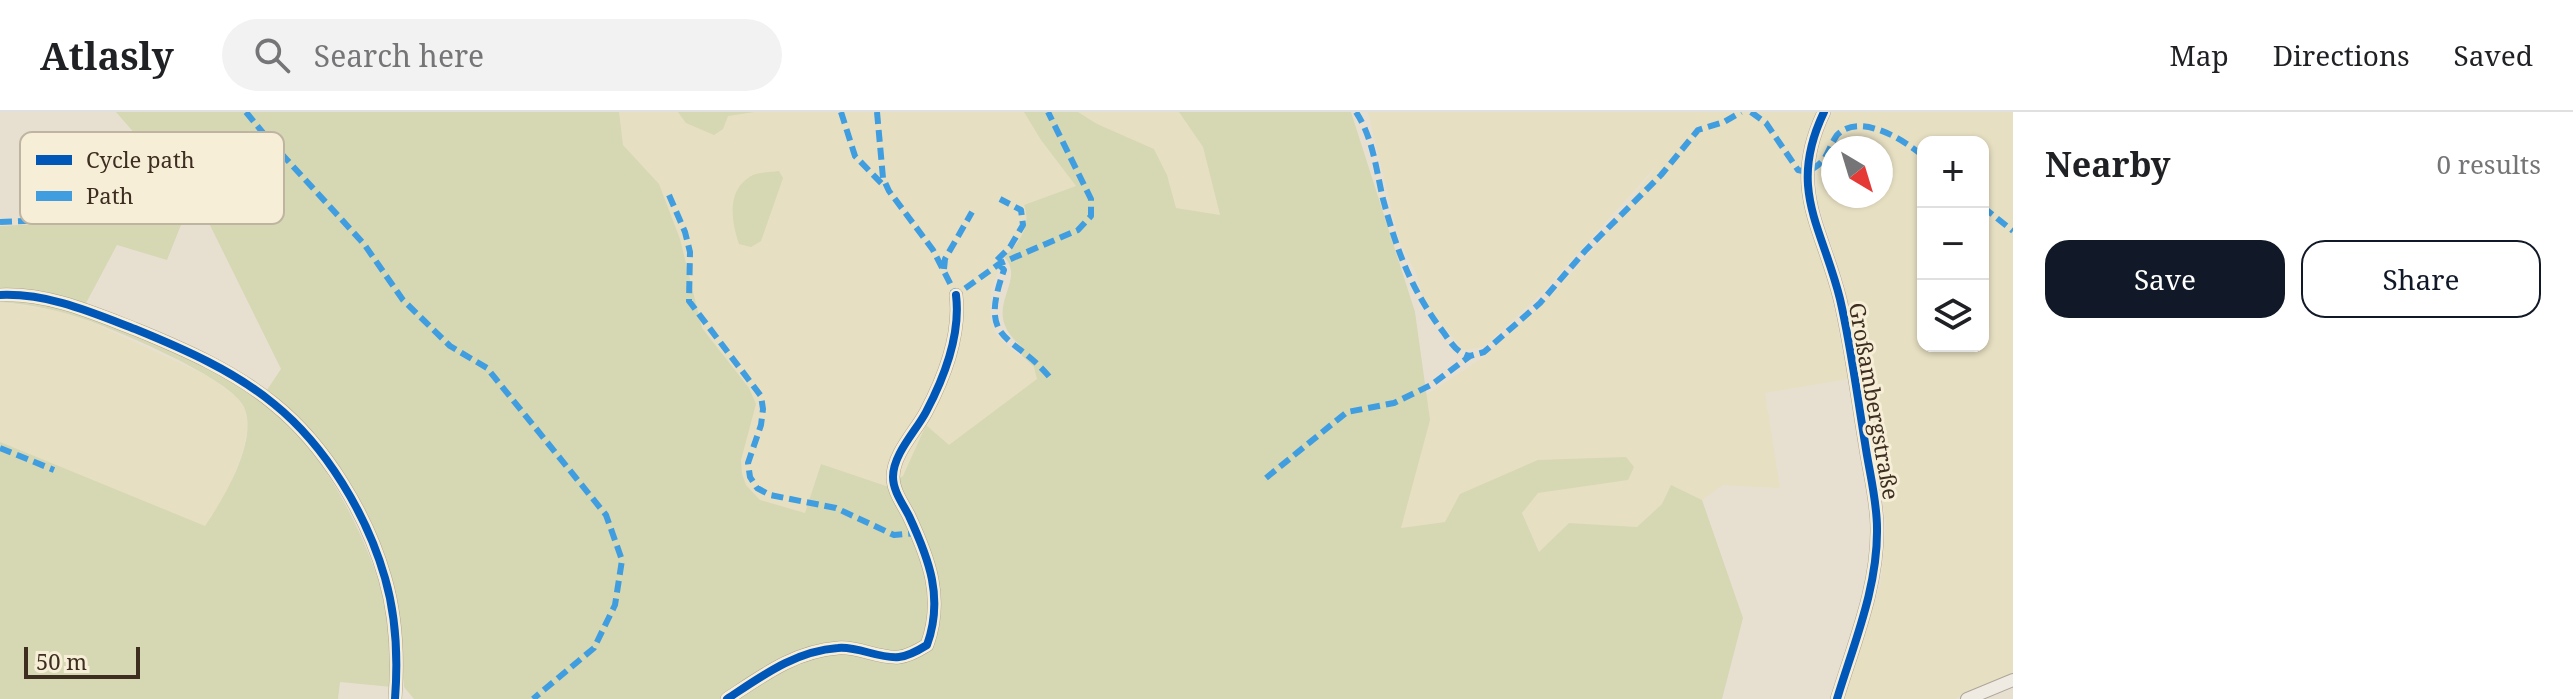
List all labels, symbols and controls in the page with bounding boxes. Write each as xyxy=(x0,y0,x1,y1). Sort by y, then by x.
search box xyxy=(222,19,782,91)
text: Atlasly xyxy=(40,29,174,81)
icon: search xyxy=(250,33,294,77)
text: Search here xyxy=(314,35,484,76)
text: Map xyxy=(2169,36,2229,74)
text: Directions xyxy=(2273,36,2410,74)
text: Saved xyxy=(2454,36,2533,74)
legend xyxy=(20,132,284,224)
north arrow xyxy=(1821,136,1893,208)
map controls xyxy=(1917,136,1989,352)
button: + xyxy=(1917,136,1989,208)
text: Nearby xyxy=(2045,141,2171,187)
text: Cycle path xyxy=(86,144,195,174)
text: 0 results xyxy=(2436,146,2541,182)
text: Path xyxy=(86,180,133,210)
button: − xyxy=(1917,208,1989,280)
button: Save xyxy=(2045,240,2285,318)
button: Share xyxy=(2301,240,2541,318)
button: layers xyxy=(1917,280,1989,352)
street label: Großambergstraße xyxy=(1843,300,1907,502)
scale bar xyxy=(24,643,140,679)
text: 50 m xyxy=(36,646,87,676)

